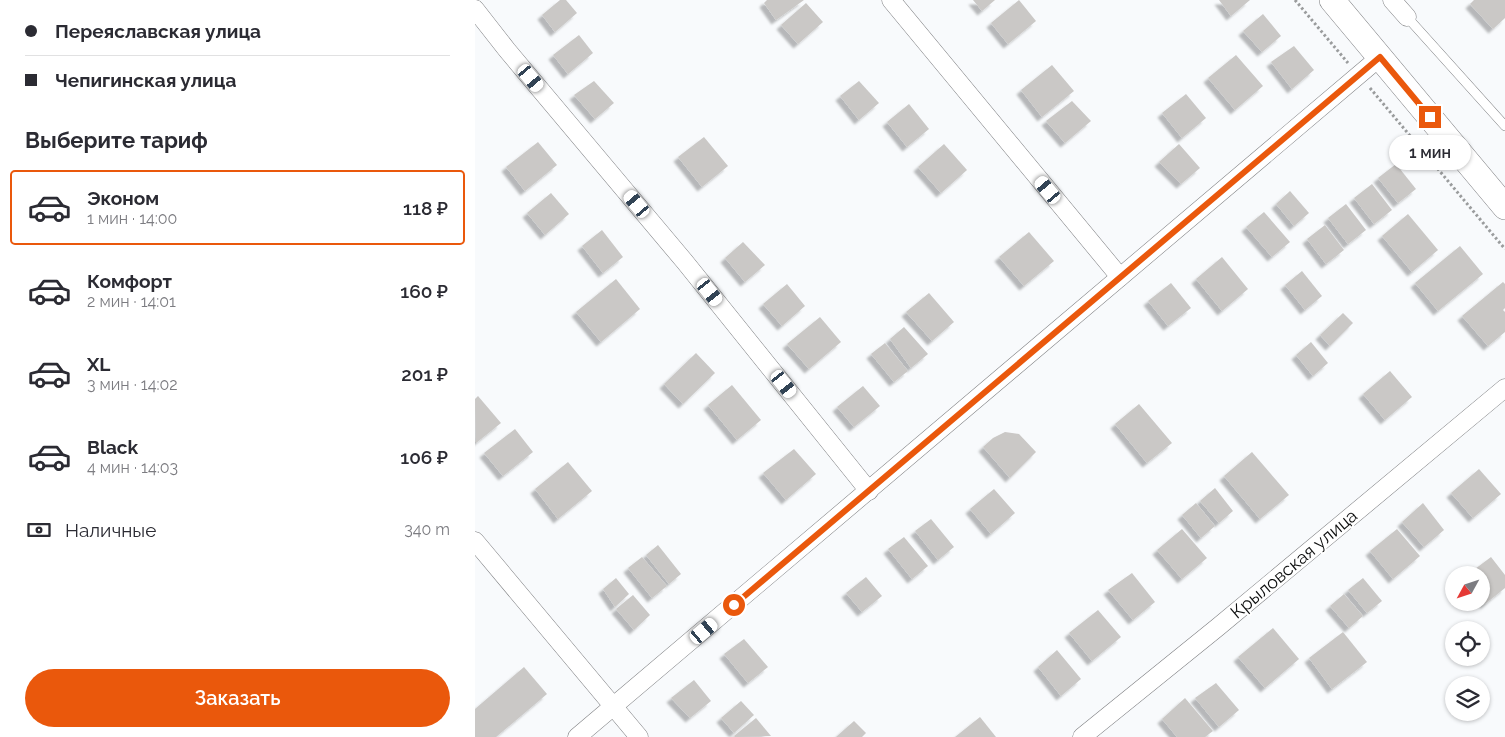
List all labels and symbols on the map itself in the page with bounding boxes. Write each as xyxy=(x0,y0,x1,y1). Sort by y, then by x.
car xyxy=(515,62,546,94)
route end xyxy=(1419,106,1441,128)
callout: 1 мин xyxy=(1389,134,1471,170)
car xyxy=(1032,174,1063,206)
car xyxy=(621,188,652,220)
car xyxy=(694,276,725,308)
car xyxy=(768,368,799,400)
street label: Крыловская улица xyxy=(1226,505,1361,623)
north arrow xyxy=(1445,566,1490,611)
route start xyxy=(723,594,745,616)
car xyxy=(687,616,720,646)

